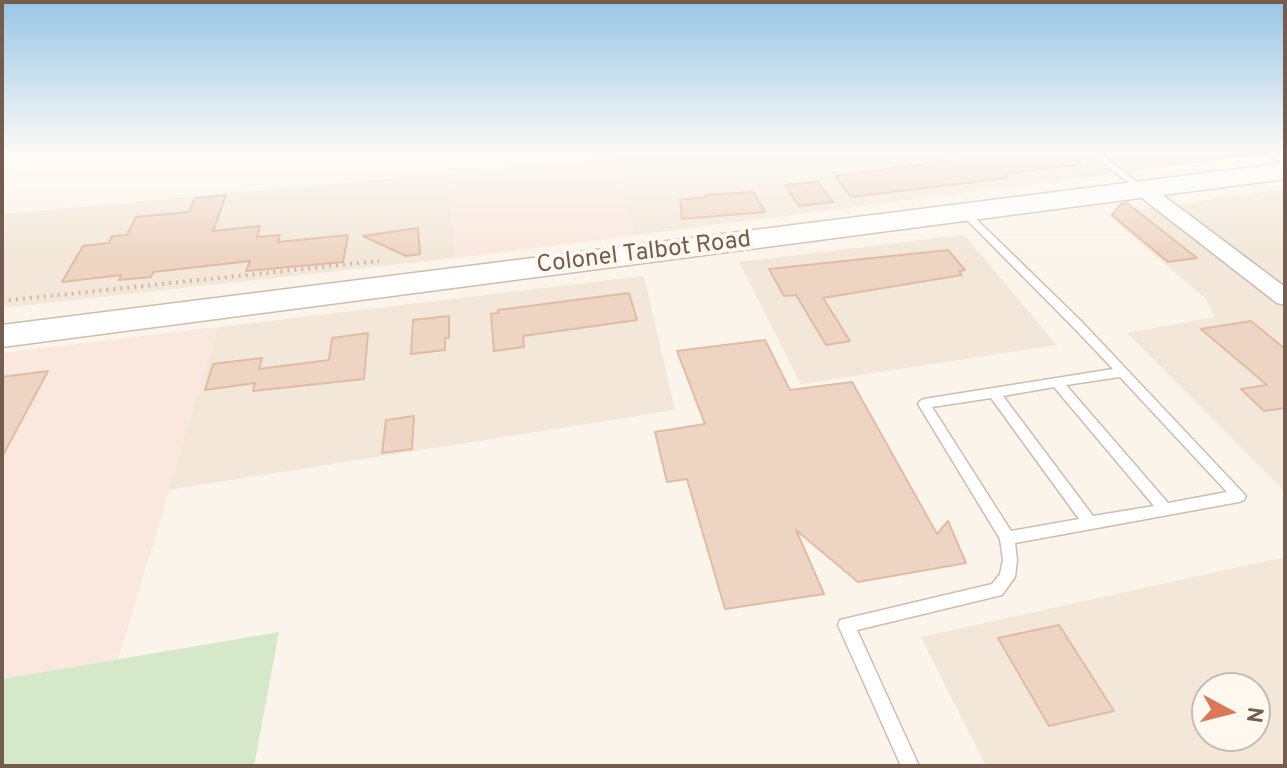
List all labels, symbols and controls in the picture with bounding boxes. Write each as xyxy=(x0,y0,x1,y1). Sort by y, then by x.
street label: Colonel Talbot Road xyxy=(535,227,753,281)
north arrow xyxy=(1191,672,1271,752)
text: N xyxy=(1239,705,1268,724)

